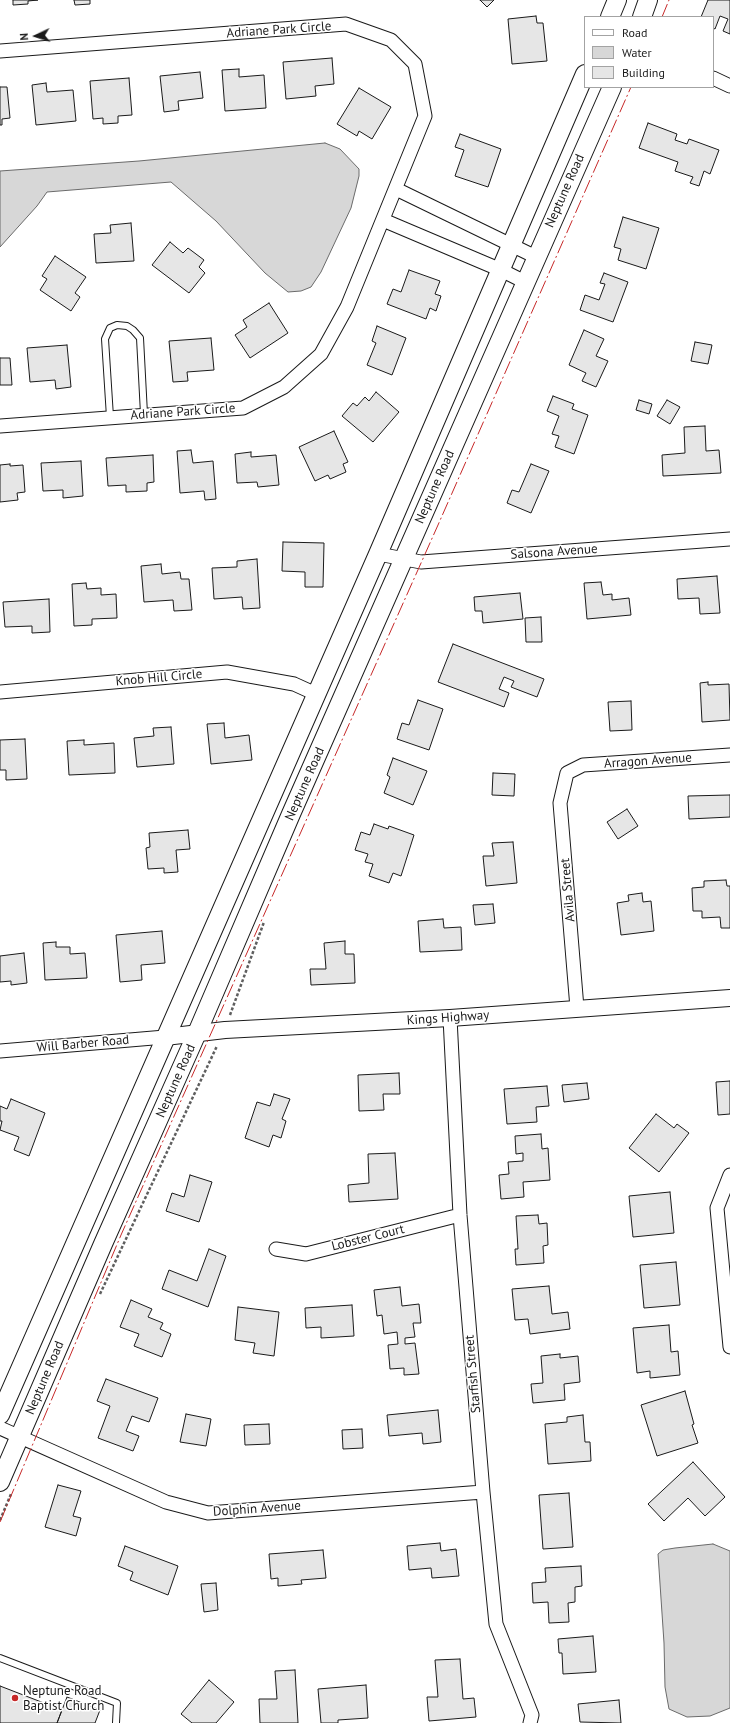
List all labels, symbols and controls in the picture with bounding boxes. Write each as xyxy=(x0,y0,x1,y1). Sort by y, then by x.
north arrow xyxy=(16,16,56,56)
legend xyxy=(584,16,714,88)
street label: Adriane Park Circle xyxy=(226,19,332,41)
text: Road xyxy=(622,25,647,40)
text: N xyxy=(17,33,31,41)
text: Water xyxy=(622,45,652,60)
text: Building xyxy=(622,65,665,80)
street label: Neptune Road xyxy=(542,152,588,230)
street label: Adriane Park Circle xyxy=(130,401,236,423)
street label: Neptune Road xyxy=(412,448,458,526)
street label: Salsona Avenue xyxy=(510,541,598,563)
street label: Knob Hill Circle xyxy=(115,666,203,690)
street label: Neptune Road xyxy=(282,745,328,823)
street label: Arragon Avenue xyxy=(604,750,692,772)
street label: Avila Street xyxy=(557,858,579,922)
street label: Kings Highway xyxy=(406,1007,490,1029)
street label: Will Barber Road xyxy=(36,1032,130,1056)
street label: Neptune Road xyxy=(153,1042,199,1120)
street label: Lobster Court xyxy=(330,1221,406,1255)
street label: Starfish Street xyxy=(462,1334,484,1414)
street label: Neptune Road xyxy=(22,1339,68,1417)
street label: Dolphin Avenue xyxy=(213,1498,301,1520)
place label: Neptune Road Baptist Church xyxy=(23,1683,104,1714)
marker: Neptune Road Baptist Church xyxy=(10,1693,20,1703)

